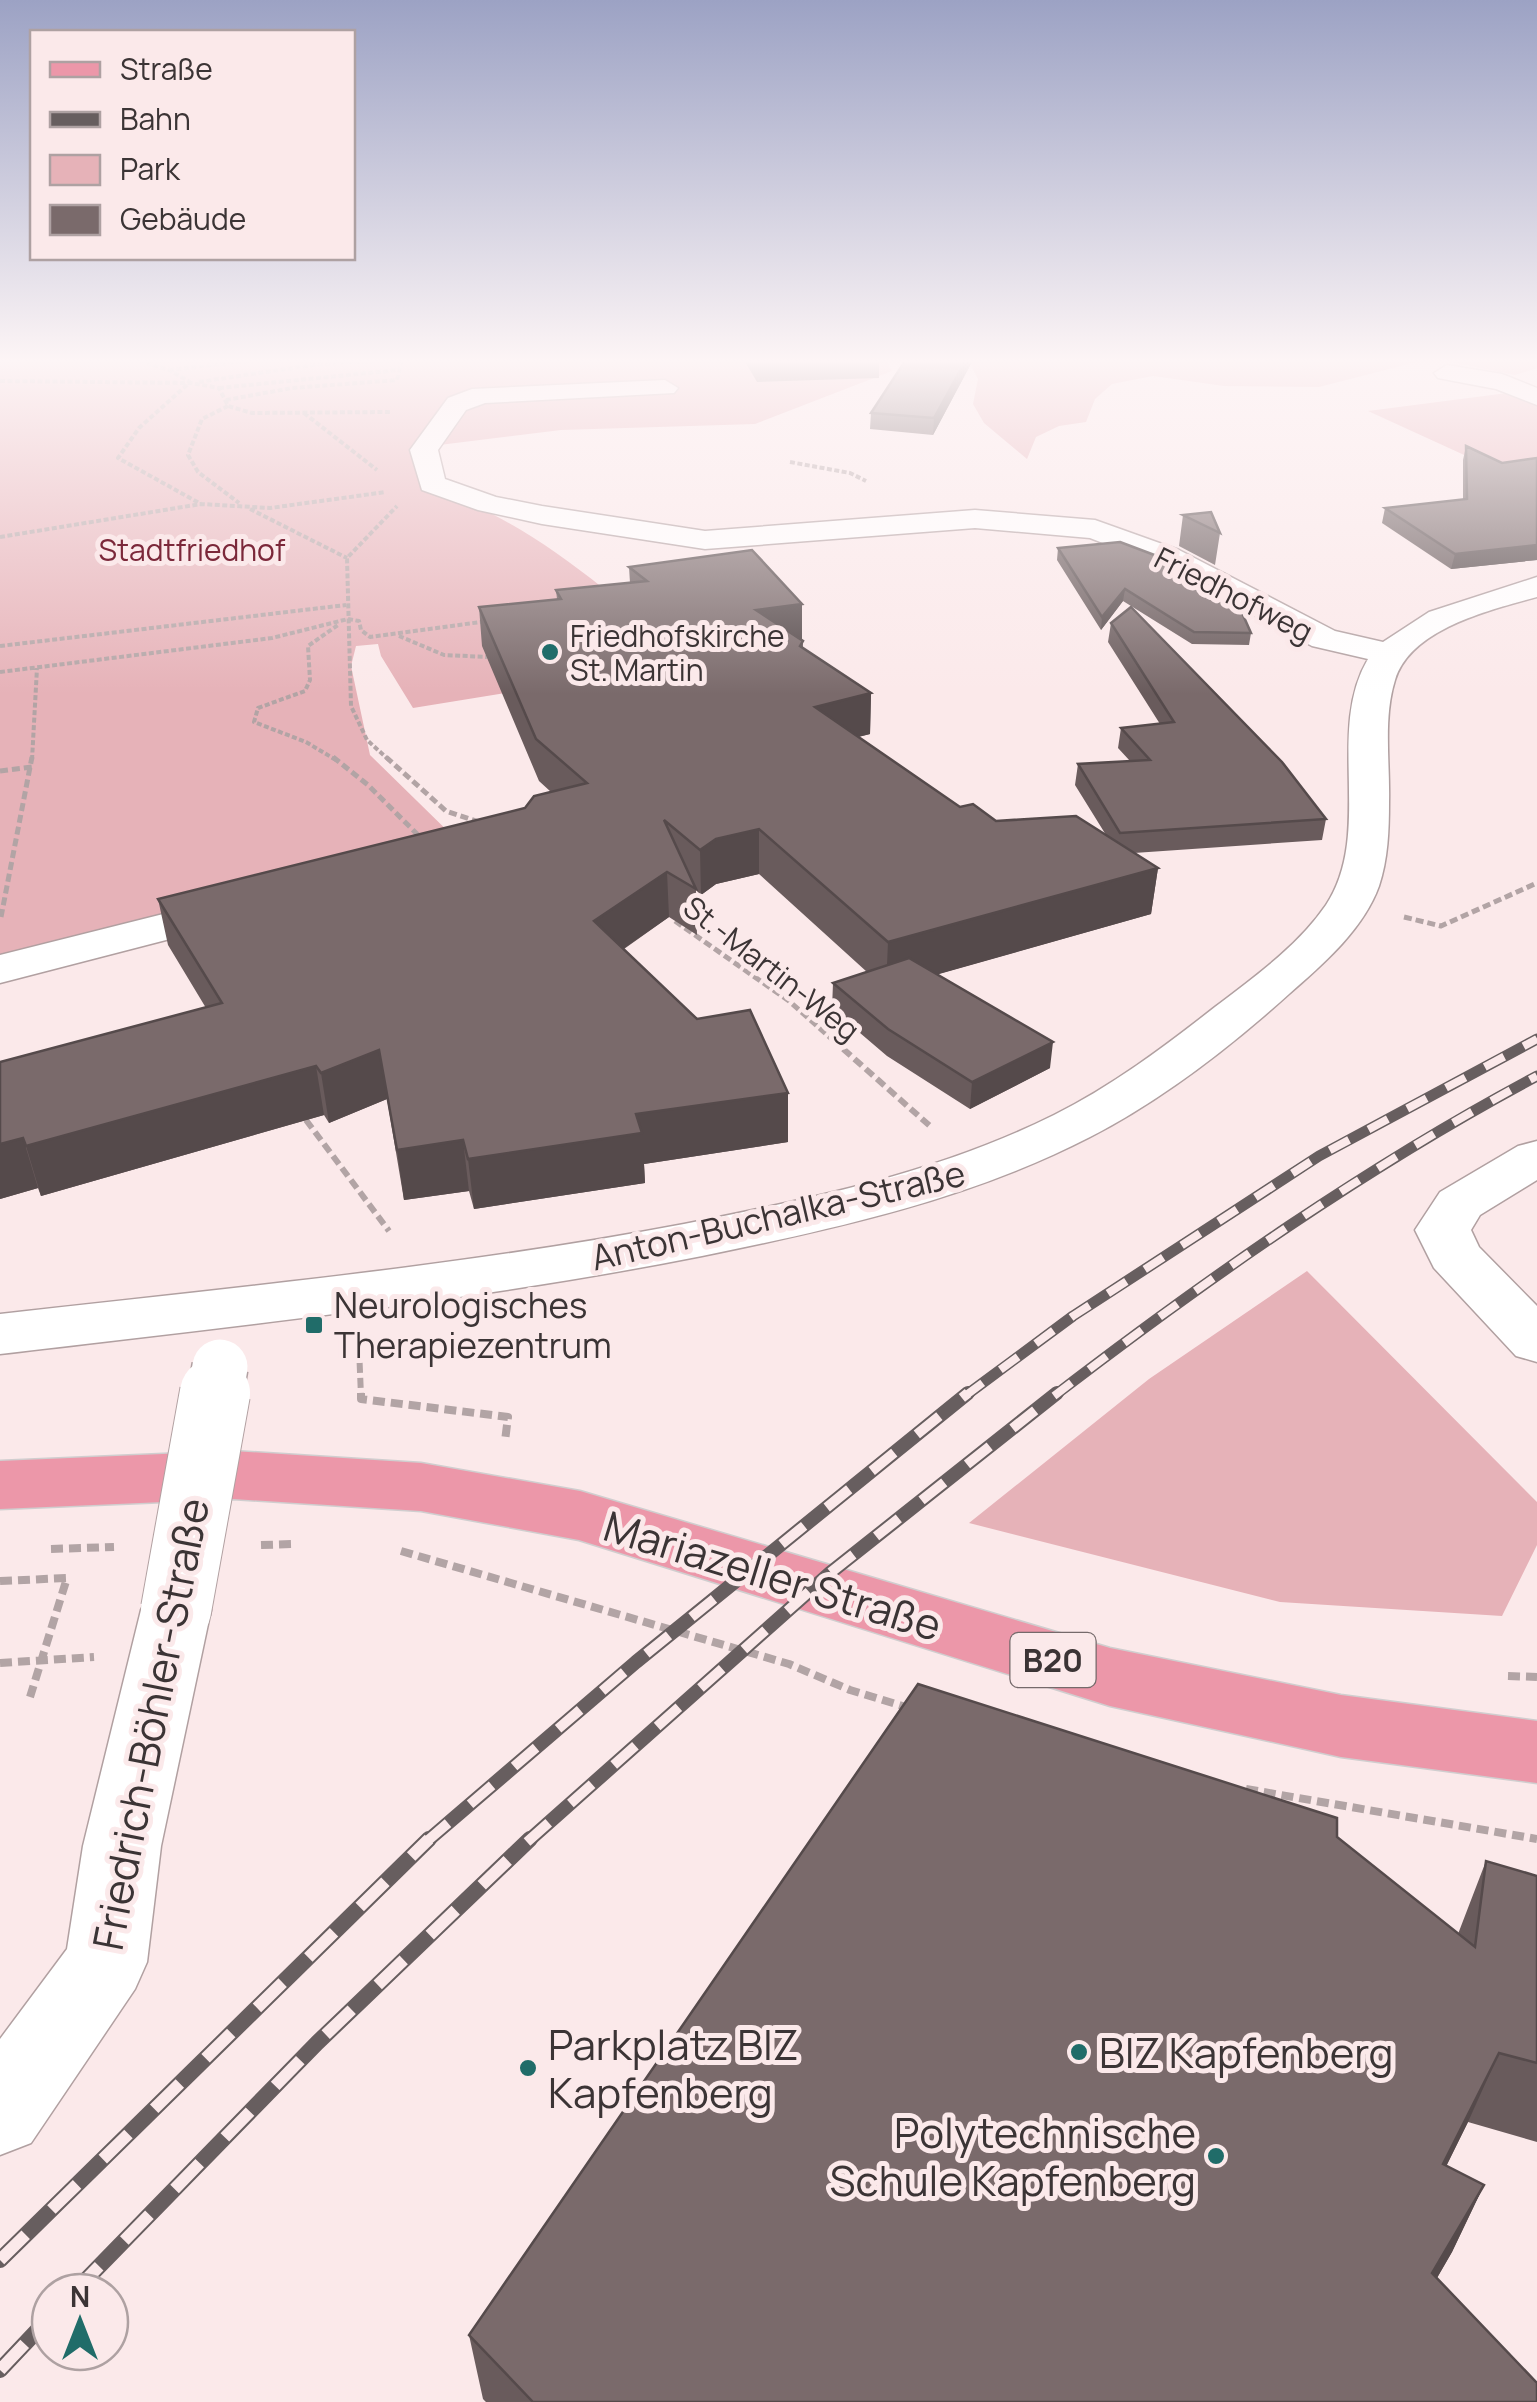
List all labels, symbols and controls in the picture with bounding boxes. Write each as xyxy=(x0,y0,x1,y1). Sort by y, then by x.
legend xyxy=(30,30,355,260)
text: Straße xyxy=(120,48,213,89)
text: Bahn xyxy=(120,98,191,139)
text: Park xyxy=(120,148,181,189)
text: Gebäude xyxy=(120,198,246,239)
park label: Stadtfriedhof xyxy=(99,529,286,570)
street label: Friedhofweg xyxy=(1148,537,1320,651)
place label: Friedhofskirche St. Martin xyxy=(570,615,785,690)
marker: Friedhofskirche St. Martin xyxy=(539,641,561,663)
street label: St.-Martin-Weg xyxy=(675,886,869,1050)
street label: Anton-Buchalka-Straße xyxy=(586,1149,970,1281)
place label: Neurologisches Therapiezentrum xyxy=(334,1281,612,1369)
marker: Neurologisches Therapiezentrum xyxy=(303,1314,325,1336)
street label: Friedrich-Böhler-Straße xyxy=(78,1493,222,1955)
street label: Mariazeller Straße xyxy=(597,1496,949,1654)
road number: B20 xyxy=(1010,1633,1096,1687)
place label: Parkplatz BIZ Kapfenberg xyxy=(548,2015,799,2121)
place label: BIZ Kapfenberg xyxy=(1099,2023,1393,2081)
marker: BIZ Kapfenberg xyxy=(1068,2041,1090,2063)
marker: Parkplatz BIZ Kapfenberg xyxy=(517,2057,539,2079)
place label: Polytechnische Schule Kapfenberg xyxy=(830,2103,1196,2209)
marker: Polytechnische Schule Kapfenberg xyxy=(1205,2145,1227,2167)
north arrow xyxy=(30,2272,130,2372)
text: N xyxy=(70,2277,90,2315)

